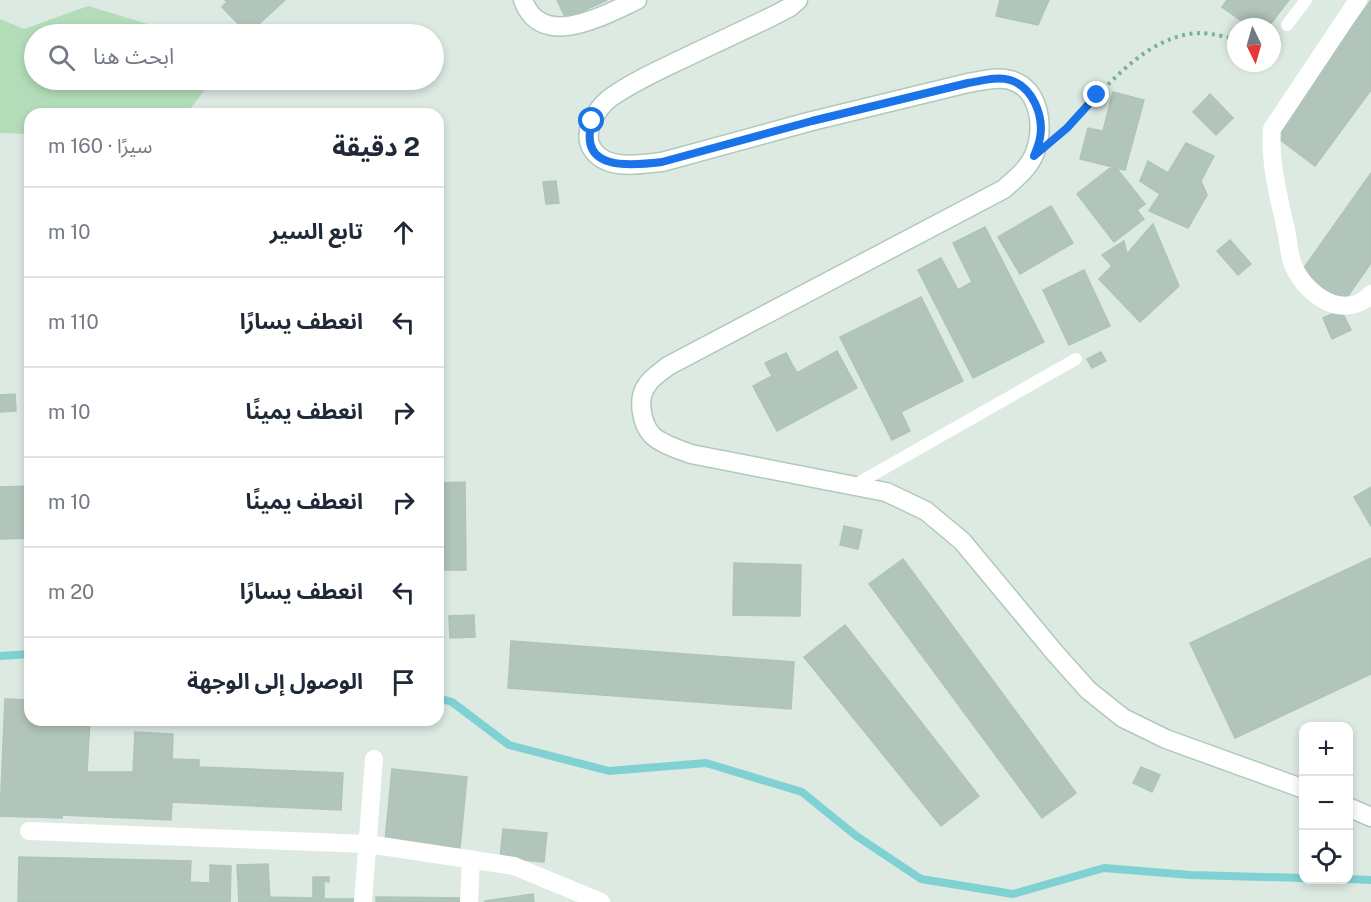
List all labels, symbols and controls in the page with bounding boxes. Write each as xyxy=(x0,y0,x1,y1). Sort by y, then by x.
north arrow xyxy=(1227,18,1281,72)
search box xyxy=(24,24,444,90)
icon: search xyxy=(45,41,78,74)
text: ابحث هنا xyxy=(93,43,174,69)
route end xyxy=(1083,81,1109,107)
route start xyxy=(578,107,604,133)
text: 2 دقيقة xyxy=(332,131,420,162)
text: سيرًا · 160 m xyxy=(48,134,152,158)
icon: ahead xyxy=(387,216,420,249)
text: تابع السير xyxy=(270,218,363,244)
text: 10 m xyxy=(48,220,91,244)
icon: left xyxy=(387,306,420,339)
text: انعطف يسارًا xyxy=(240,308,363,334)
text: 110 m xyxy=(48,310,99,334)
icon: right xyxy=(387,396,420,429)
text: انعطف يمينًا xyxy=(246,398,363,424)
text: 10 m xyxy=(48,400,91,424)
icon: right xyxy=(387,486,420,519)
text: انعطف يمينًا xyxy=(246,488,363,514)
text: 10 m xyxy=(48,490,91,514)
icon: left xyxy=(387,576,420,609)
text: انعطف يسارًا xyxy=(240,578,363,604)
text: 20 m xyxy=(48,580,94,604)
icon: arrive xyxy=(387,666,420,699)
text: الوصول إلى الوجهة xyxy=(187,668,363,694)
map controls xyxy=(1299,722,1353,884)
button: + xyxy=(1299,722,1353,776)
button: − xyxy=(1299,776,1353,830)
button: locate xyxy=(1299,830,1353,884)

